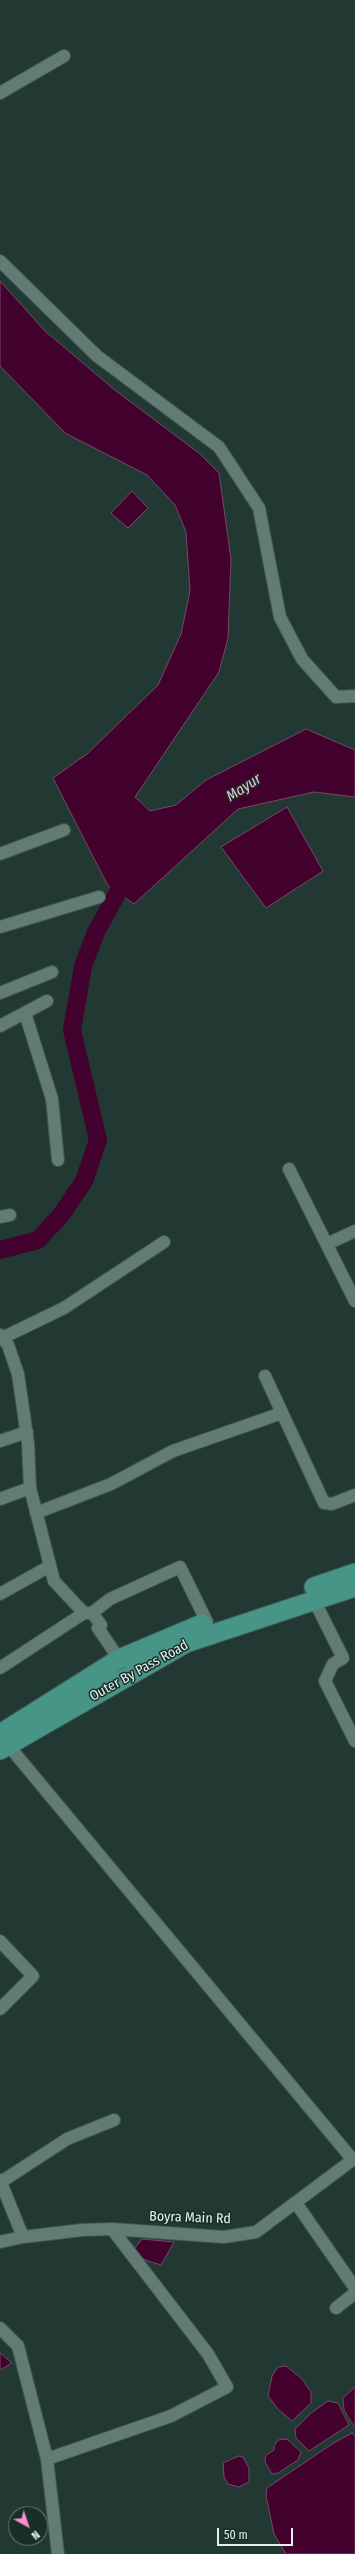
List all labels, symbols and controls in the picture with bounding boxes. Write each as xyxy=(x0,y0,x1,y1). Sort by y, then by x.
water label: Mayur xyxy=(223,770,265,806)
street label: Outer By Pass Road xyxy=(87,1637,191,1705)
street label: Boyra Main Rd xyxy=(149,2208,231,2228)
north arrow xyxy=(8,2506,48,2546)
scale bar xyxy=(219,2520,295,2546)
text: N xyxy=(29,2528,42,2542)
text: 50 m xyxy=(224,2528,248,2542)

